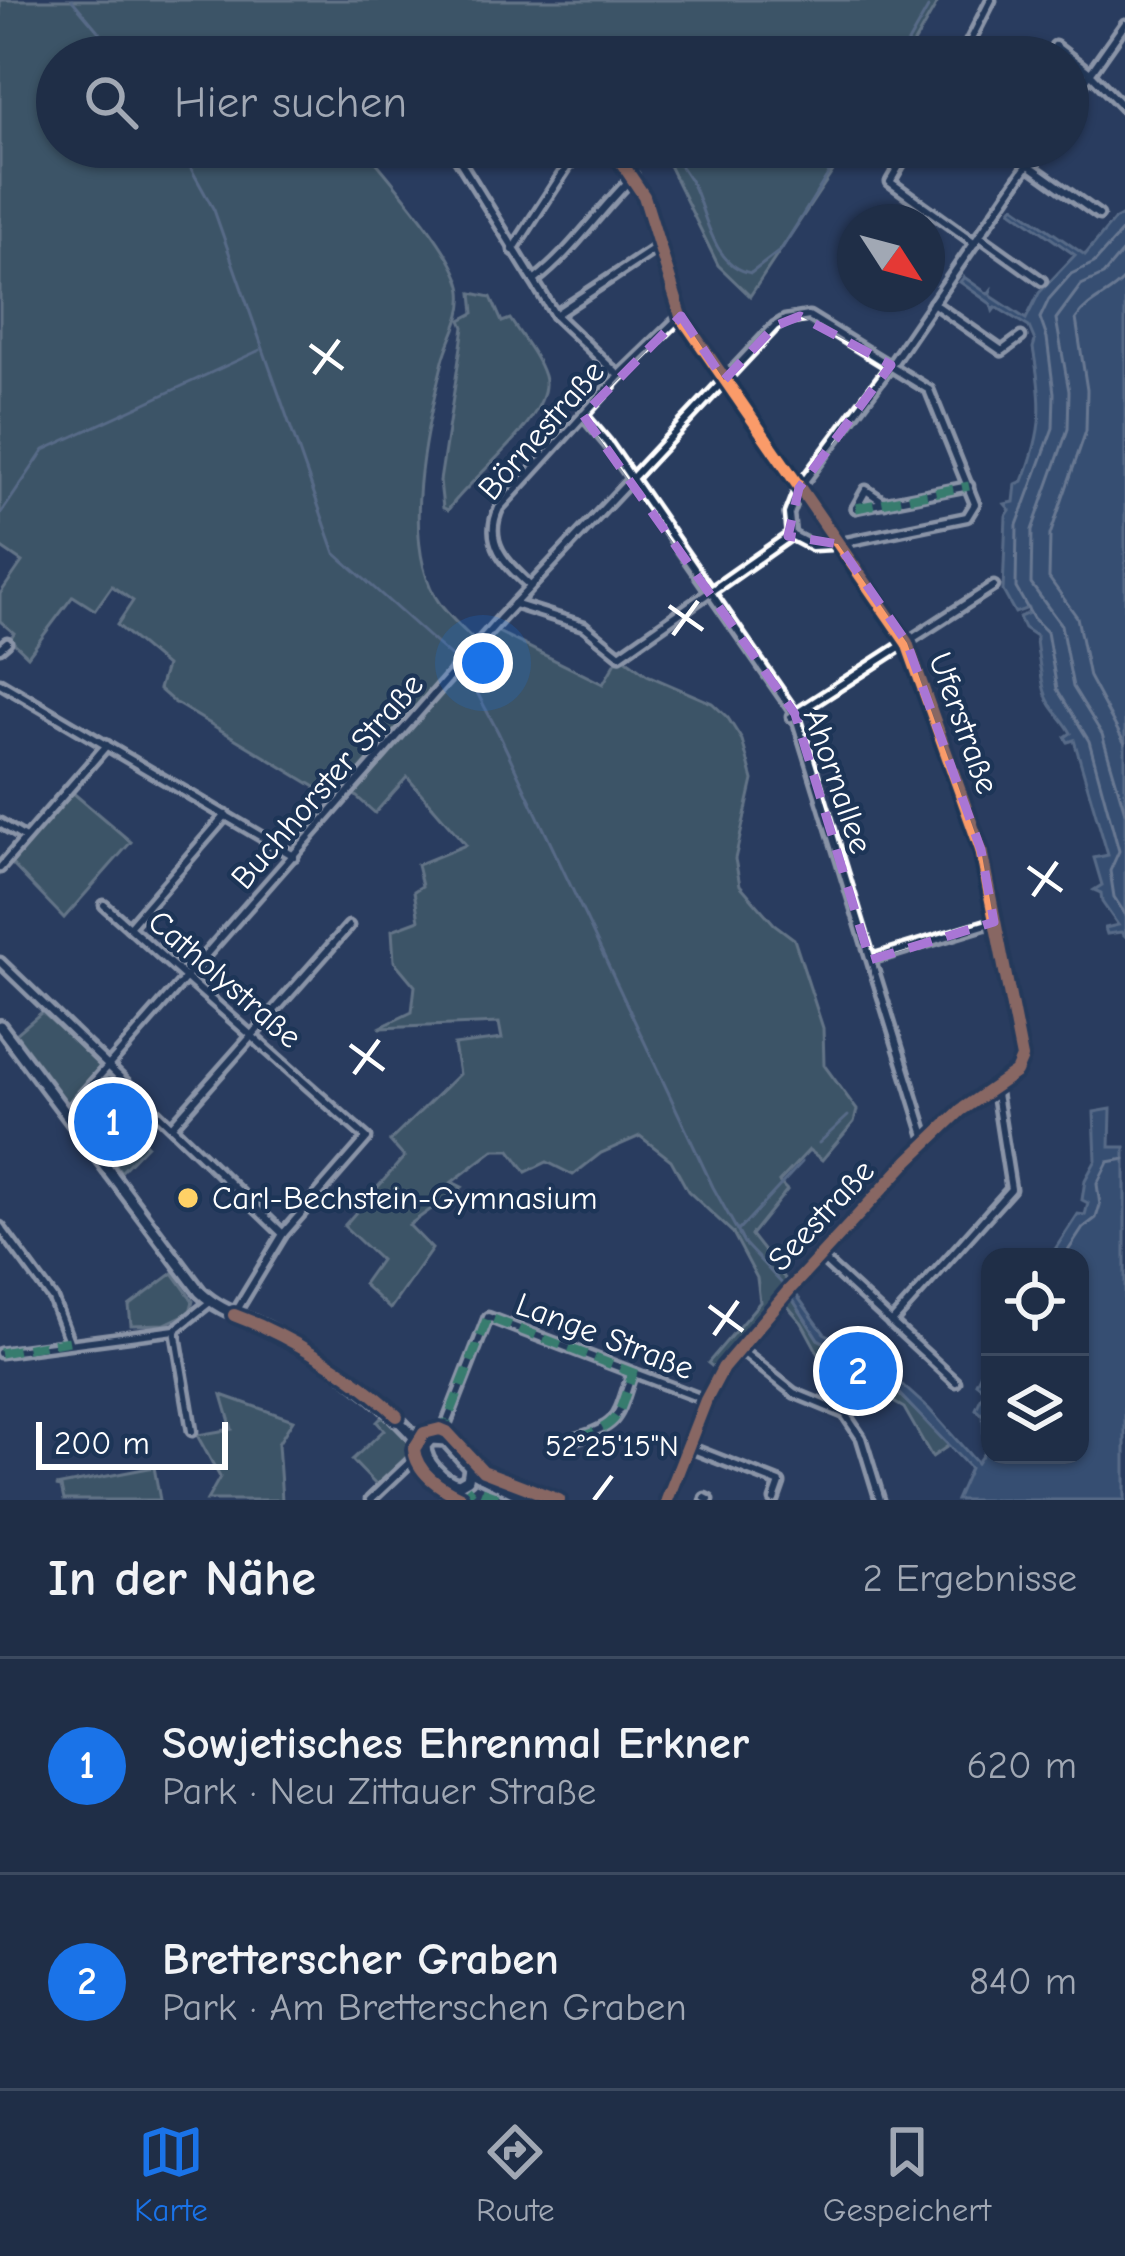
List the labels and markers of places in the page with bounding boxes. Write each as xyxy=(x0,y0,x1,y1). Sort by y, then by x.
pin: 1 xyxy=(74,1077,152,1167)
place label: Carl-Bechstein-Gymnasium xyxy=(212,1179,598,1217)
marker: Carl-Bechstein-Gymnasium xyxy=(175,1185,201,1211)
pin: 2 xyxy=(819,1326,897,1416)

